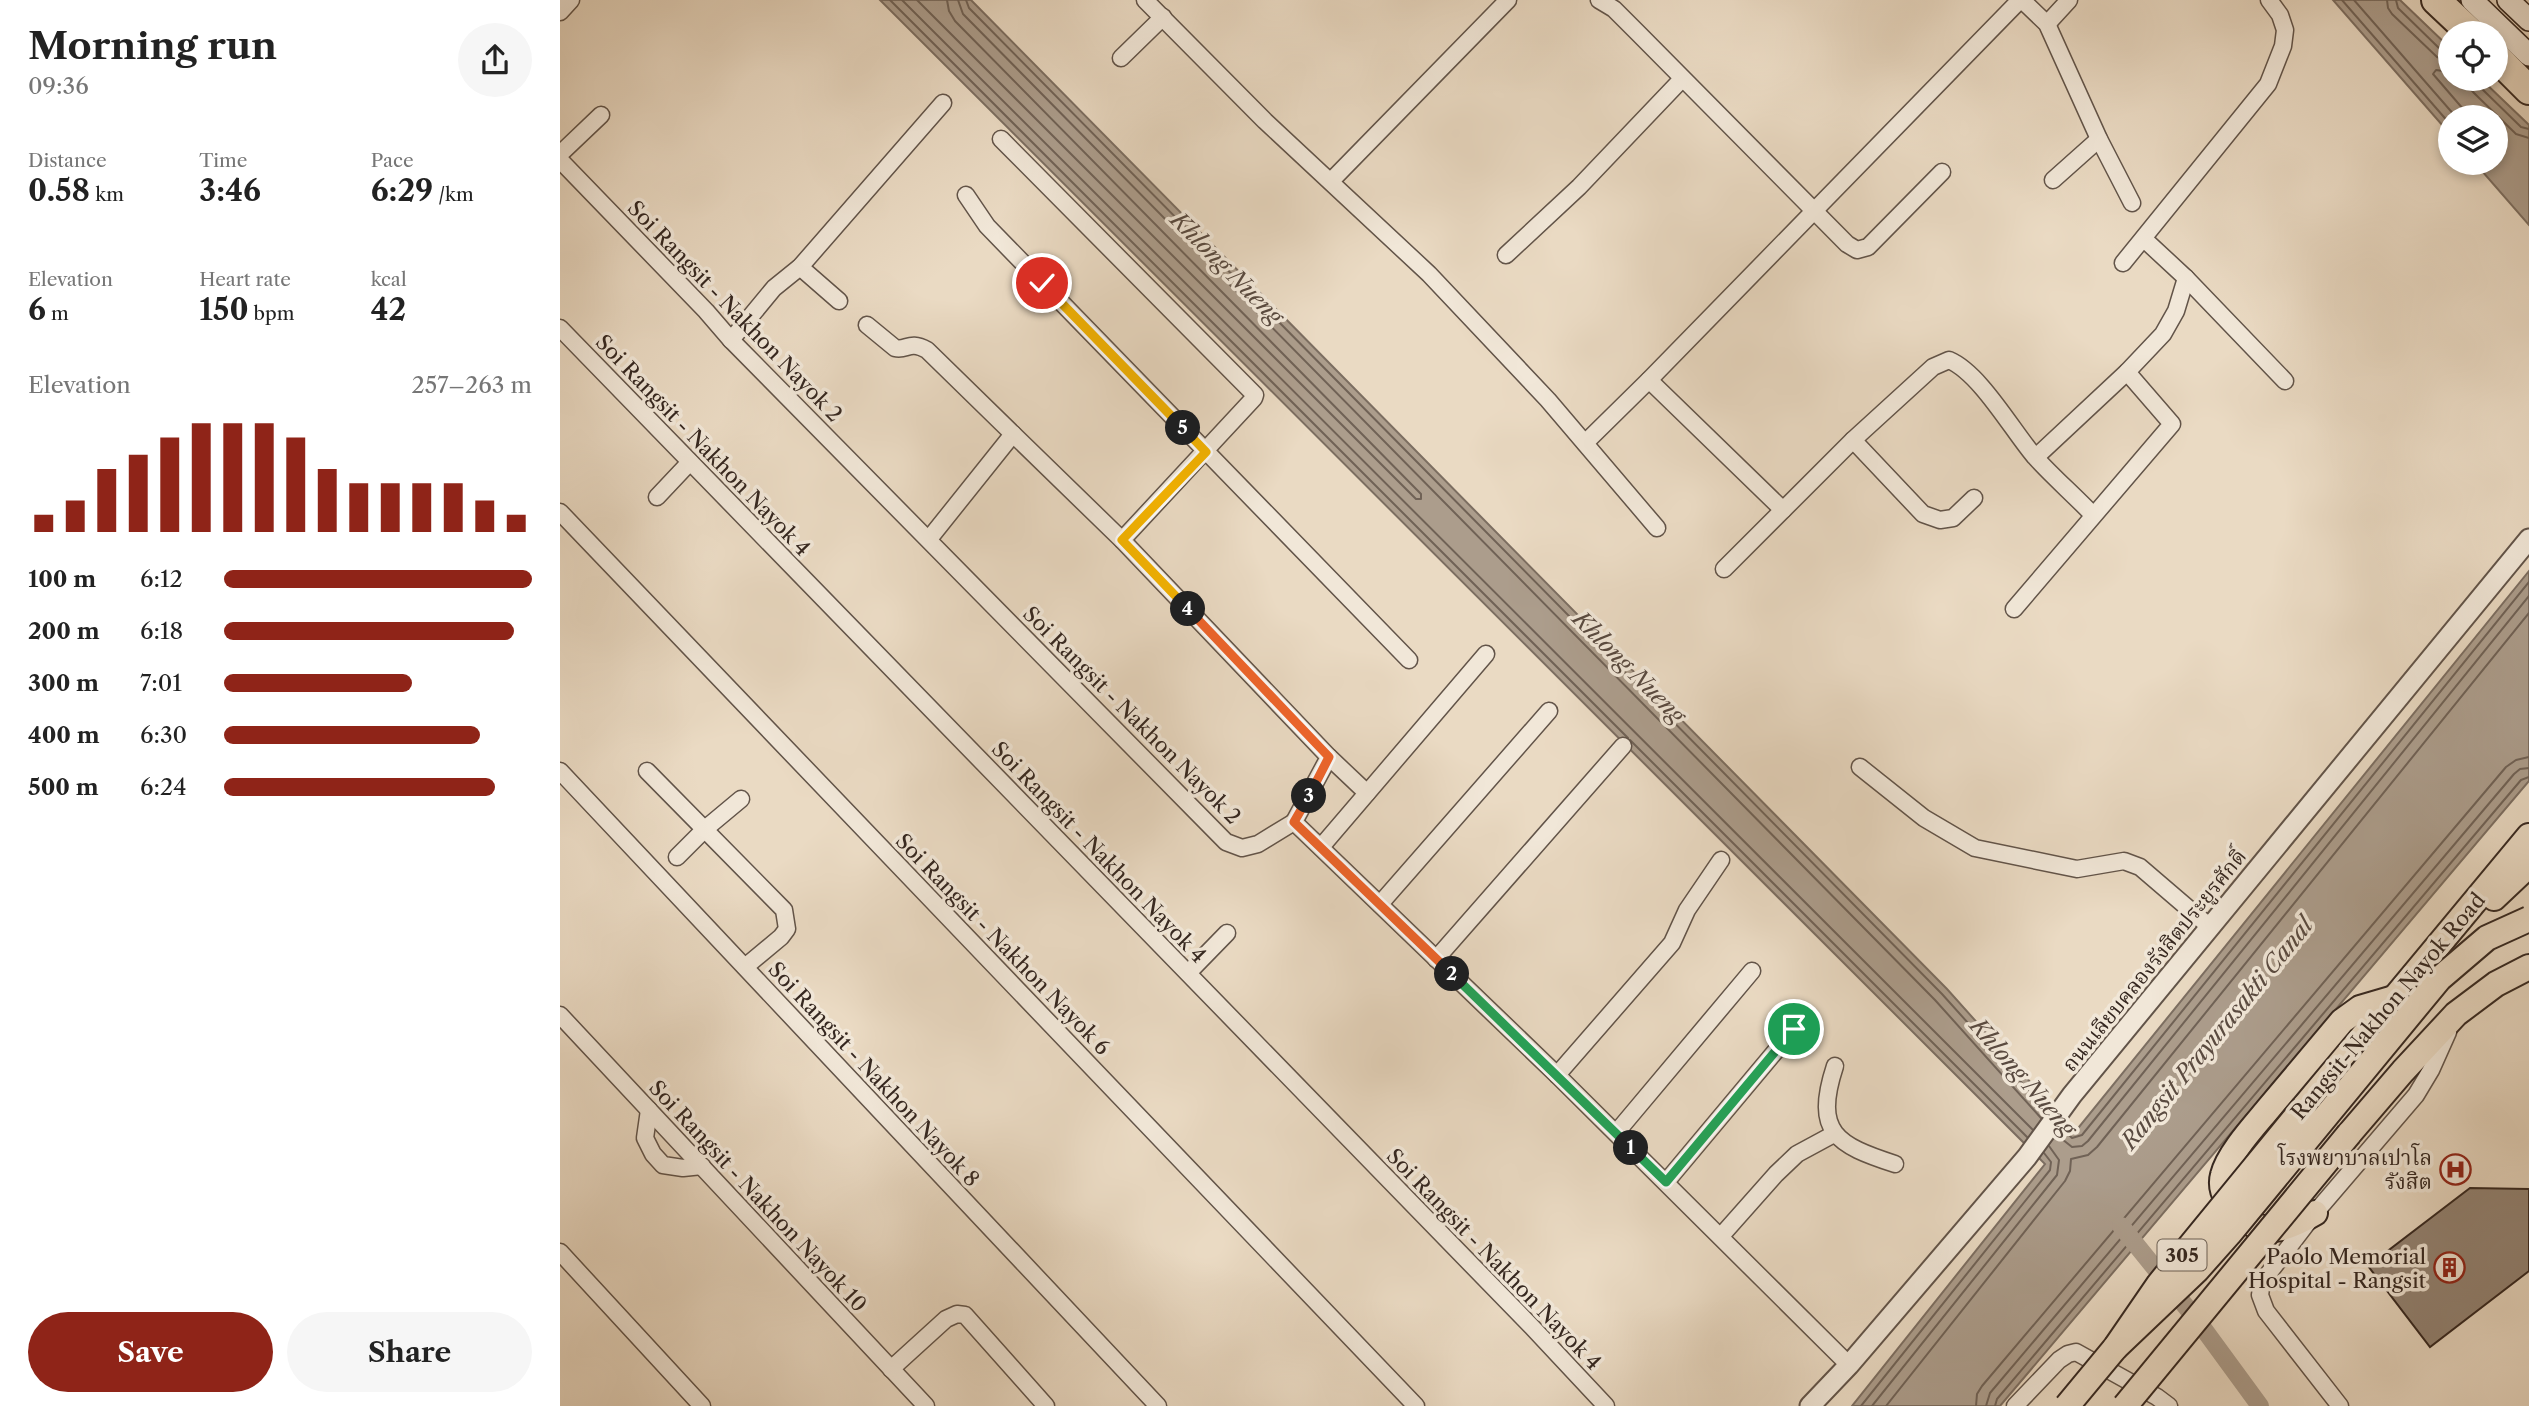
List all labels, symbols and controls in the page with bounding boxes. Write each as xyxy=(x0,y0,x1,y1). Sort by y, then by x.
map controls xyxy=(2438,21,2508,175)
button: locate xyxy=(2438,21,2508,91)
text: Morning run xyxy=(28,22,277,69)
button: share xyxy=(458,23,532,97)
text: 09:36 xyxy=(28,72,89,100)
button: layers xyxy=(2438,105,2508,175)
text: Distance xyxy=(28,149,107,172)
text: Time xyxy=(199,149,247,172)
text: Pace xyxy=(371,149,414,172)
text: 0.58 xyxy=(28,172,90,209)
text: 3:46 xyxy=(199,172,261,209)
text: 6:29 xyxy=(371,172,433,209)
text: km xyxy=(90,183,124,206)
text: /km xyxy=(433,183,474,206)
street label: Soi Rangsit - Nakhon Nayok 2 xyxy=(623,195,847,427)
water label: Khlong Nueng xyxy=(1164,205,1291,332)
pin xyxy=(1012,253,1072,313)
icon: check xyxy=(1023,264,1061,302)
text: Elevation xyxy=(28,268,113,291)
text: Heart rate xyxy=(199,268,291,291)
text: kcal xyxy=(371,268,407,291)
text: 6 xyxy=(28,291,46,328)
text: 150 xyxy=(199,291,249,328)
text: 42 xyxy=(371,291,406,328)
text: m xyxy=(46,302,69,325)
text: bpm xyxy=(249,302,294,325)
street label: Soi Rangsit - Nakhon Nayok 4 xyxy=(591,329,815,561)
text: Elevation xyxy=(28,371,131,399)
text: 257–263 m xyxy=(412,371,532,399)
pin: 5 xyxy=(1166,410,1200,446)
text: 5 xyxy=(1177,416,1188,439)
text: 100 m xyxy=(28,565,96,593)
text: 6:12 xyxy=(140,565,183,593)
pin: 4 xyxy=(1170,592,1206,626)
text: 4 xyxy=(1182,597,1193,620)
street label: Soi Rangsit - Nakhon Nayok 2 xyxy=(1018,601,1246,829)
water label: Khlong Nueng xyxy=(1566,604,1693,731)
text: 200 m xyxy=(28,617,100,645)
text: 6:18 xyxy=(140,617,183,645)
text: 300 m xyxy=(28,669,99,697)
text: 7:01 xyxy=(140,669,182,697)
text: 400 m xyxy=(28,721,100,749)
text: 6:30 xyxy=(140,721,187,749)
street label: Soi Rangsit - Nakhon Nayok 4 xyxy=(987,736,1211,968)
text: 500 m xyxy=(28,773,99,801)
text: 6:24 xyxy=(140,773,186,801)
pin: 3 xyxy=(1292,778,1326,814)
text: 3 xyxy=(1303,784,1314,807)
street label: Soi Rangsit - Nakhon Nayok 6 xyxy=(891,828,1115,1060)
street label: ถนนเลียบคลองรังสิตประยูรศักดิ์ xyxy=(2055,841,2253,1077)
street label: Rangsit-Nakhon Nayok Road xyxy=(2286,887,2490,1125)
water label: Rangsit Prayurasakti Canal xyxy=(2114,909,2321,1156)
pin: 2 xyxy=(1434,956,1470,992)
street label: Soi Rangsit - Nakhon Nayok 8 xyxy=(763,957,985,1191)
text: 2 xyxy=(1446,962,1457,985)
pin xyxy=(1764,999,1824,1059)
icon: arrive xyxy=(1775,1010,1813,1048)
water label: Khlong Nueng xyxy=(1963,1011,2083,1144)
street label: Soi Rangsit - Nakhon Nayok 10 xyxy=(644,1075,872,1317)
pin: 1 xyxy=(1614,1130,1648,1166)
text: 1 xyxy=(1626,1136,1635,1159)
street label: Soi Rangsit - Nakhon Nayok 4 xyxy=(1382,1143,1606,1375)
place label: โรงพยาบาลเปาโล รังสิต xyxy=(2277,1143,2432,1194)
hospital icon: โรงพยาบาลเปาโล รังสิต xyxy=(2438,1152,2472,1186)
road number: 305 xyxy=(2158,1240,2206,1270)
place label: Paolo Memorial Hospital - Rangsit xyxy=(2248,1244,2427,1293)
building icon: Paolo Memorial Hospital - Rangsit xyxy=(2432,1251,2466,1285)
button: Save xyxy=(28,1312,273,1392)
button: Share xyxy=(287,1312,532,1392)

